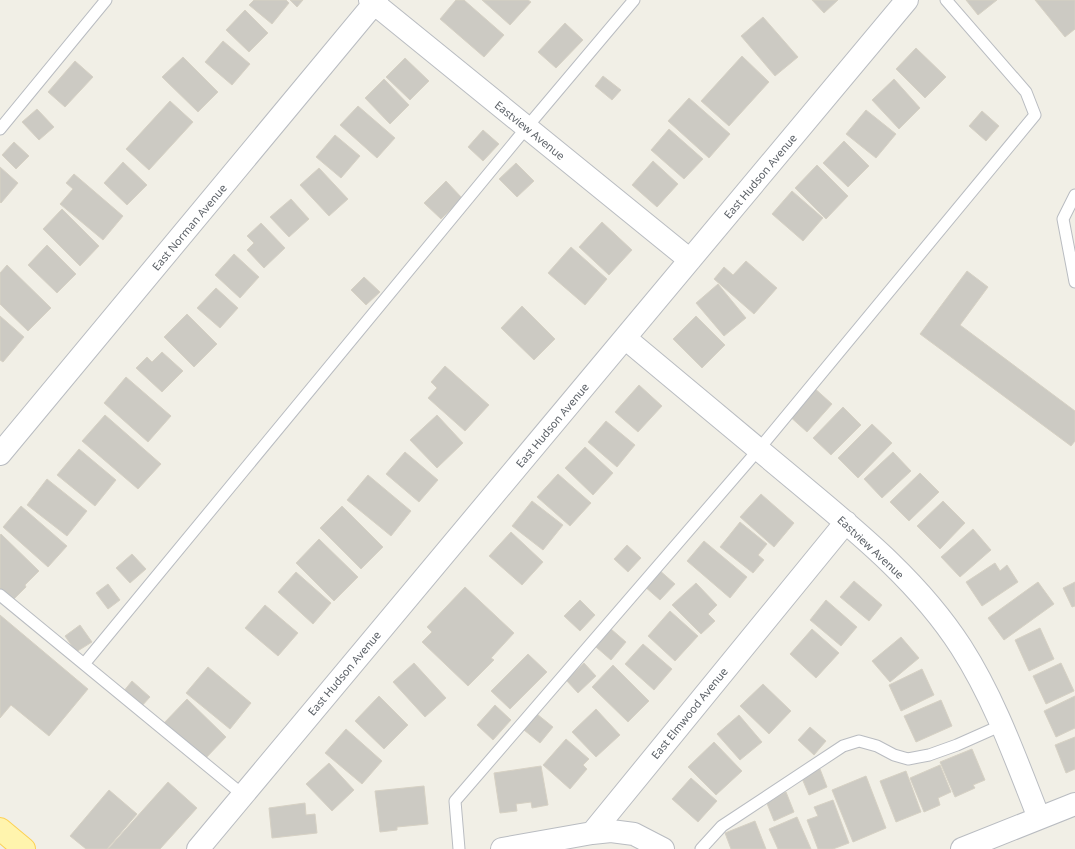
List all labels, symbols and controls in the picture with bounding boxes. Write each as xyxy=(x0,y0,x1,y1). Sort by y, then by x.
street label: Eastview Avenue xyxy=(492,97,568,163)
street label: East Hudson Avenue xyxy=(720,130,800,222)
street label: East Norman Avenue xyxy=(148,181,230,273)
street label: East Hudson Avenue xyxy=(512,379,592,471)
street label: Eastview Avenue xyxy=(834,512,908,582)
street label: East Hudson Avenue xyxy=(304,627,384,719)
street label: East Elmwood Avenue xyxy=(647,664,731,762)

